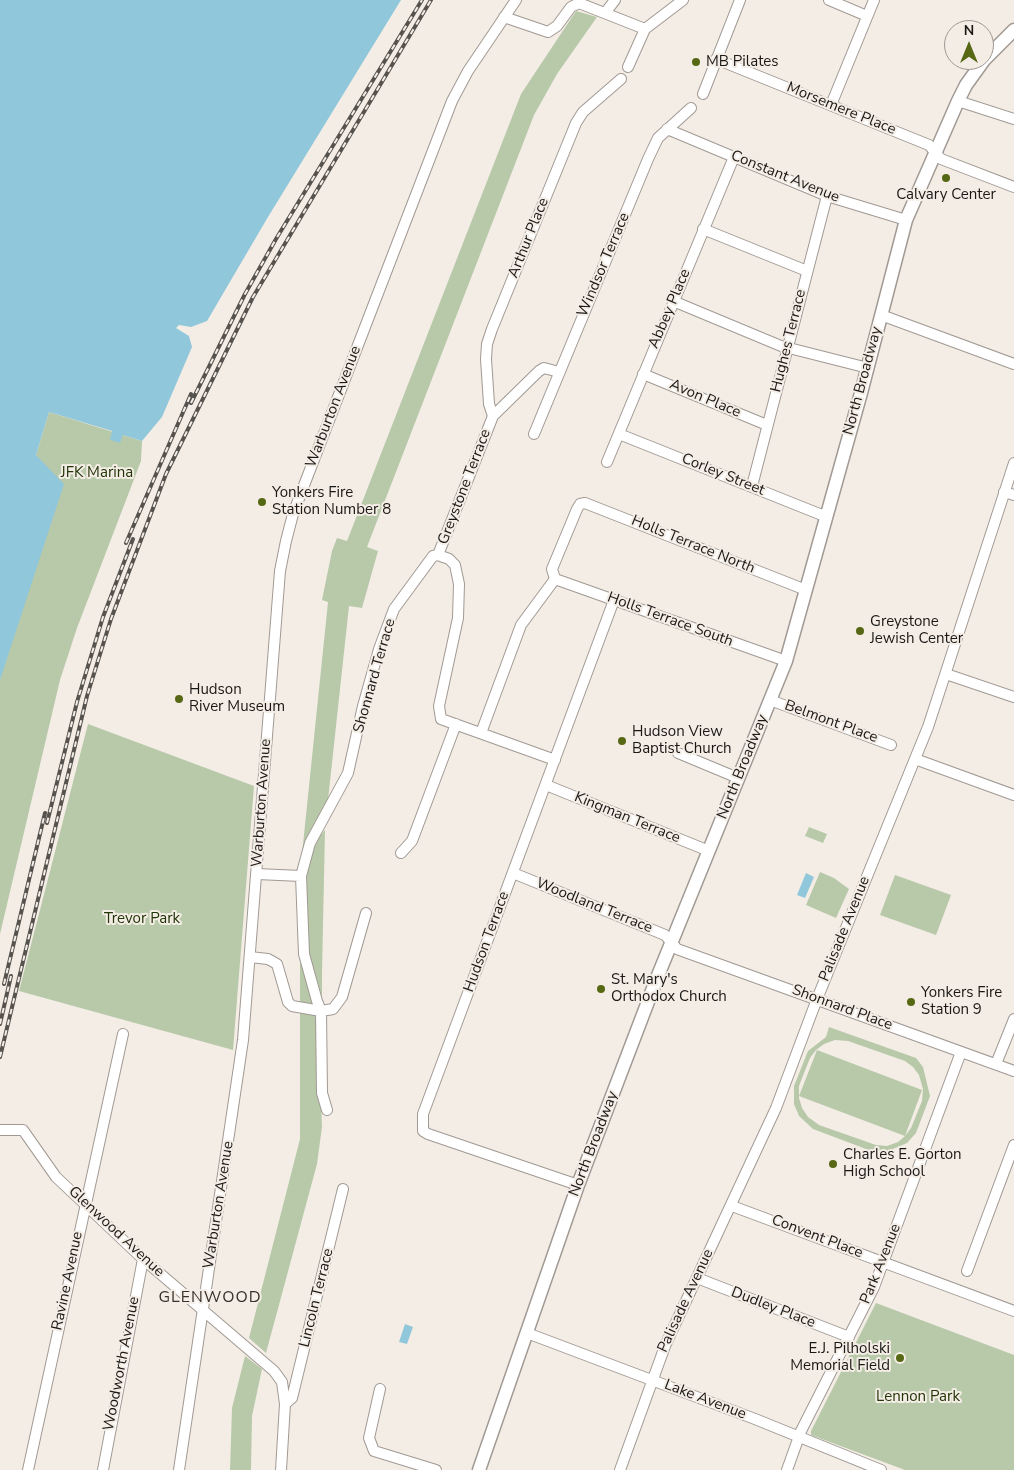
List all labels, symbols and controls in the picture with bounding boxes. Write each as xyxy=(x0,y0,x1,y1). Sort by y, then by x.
north arrow xyxy=(944,20,994,70)
text: N xyxy=(964,21,974,40)
place label: MB Pilates xyxy=(706,53,779,71)
marker: MB Pilates xyxy=(690,56,702,68)
street label: Morsemere Place xyxy=(784,79,898,139)
street label: Constant Avenue xyxy=(728,147,842,207)
marker: Calvary Center xyxy=(940,172,952,184)
place label: Calvary Center xyxy=(896,186,996,204)
street label: Arthur Place xyxy=(505,195,553,281)
street label: Windsor Terrace xyxy=(574,210,634,320)
street label: Abbey Place xyxy=(645,267,695,351)
street label: Hughes Terrace xyxy=(768,288,810,394)
street label: North Broadway xyxy=(840,325,886,437)
street label: Warburton Avenue xyxy=(303,344,365,470)
street label: Avon Place xyxy=(667,376,743,422)
street label: Greystone Terrace xyxy=(435,427,495,547)
street label: Corley Street xyxy=(679,450,767,500)
park label: JFK Marina xyxy=(61,464,133,482)
place label: Yonkers Fire Station Number 8 xyxy=(272,484,391,519)
marker: Yonkers Fire Station Number 8 xyxy=(256,496,268,508)
street label: Holls Terrace North xyxy=(629,512,757,578)
street label: Holls Terrace South xyxy=(605,589,735,651)
place label: Greystone Jewish Center xyxy=(870,613,963,648)
street label: Shonnard Terrace xyxy=(350,617,400,735)
marker: Greystone Jewish Center xyxy=(854,625,866,637)
place label: Hudson River Museum xyxy=(189,681,285,716)
marker: Hudson River Museum xyxy=(173,693,185,705)
street label: Belmont Place xyxy=(782,697,880,747)
street label: North Broadway xyxy=(714,712,772,822)
place label: Hudson View Baptist Church xyxy=(632,723,732,758)
marker: Hudson View Baptist Church xyxy=(616,735,628,747)
street label: Warburton Avenue xyxy=(249,738,275,868)
street label: Kingman Terrace xyxy=(571,789,683,847)
street label: Woodland Terrace xyxy=(533,874,655,938)
street label: Palisade Avenue xyxy=(816,874,874,984)
street label: Hudson Terrace xyxy=(460,889,514,995)
park label: Trevor Park xyxy=(104,910,180,928)
place label: St. Mary's Orthodox Church xyxy=(611,971,727,1006)
street label: Shonnard Place xyxy=(789,981,895,1035)
marker: St. Mary's Orthodox Church xyxy=(595,983,607,995)
place label: Yonkers Fire Station 9 xyxy=(921,984,1002,1019)
marker: Yonkers Fire Station 9 xyxy=(905,996,917,1008)
street label: North Broadway xyxy=(566,1089,622,1199)
street label: Warburton Avenue xyxy=(200,1140,238,1270)
place label: Charles E. Gorton High School xyxy=(843,1146,962,1181)
marker: Charles E. Gorton High School xyxy=(827,1158,839,1170)
street label: Glenwood Avenue xyxy=(64,1183,168,1281)
street label: Convent Place xyxy=(769,1211,865,1263)
street label: Park Avenue xyxy=(857,1221,905,1307)
street label: Ravine Avenue xyxy=(49,1230,87,1332)
street label: Lincoln Terrace xyxy=(296,1247,338,1349)
street label: Palisade Avenue xyxy=(654,1247,718,1355)
street label: Dudley Place xyxy=(728,1284,818,1332)
district label: GLENWOOD xyxy=(157,1288,263,1308)
street label: Woodworth Avenue xyxy=(100,1295,144,1433)
place label: E.J. Pilholski Memorial Field xyxy=(790,1340,890,1375)
marker: E.J. Pilholski Memorial Field xyxy=(894,1352,906,1364)
street label: Lake Avenue xyxy=(661,1376,749,1424)
park label: Lennon Park xyxy=(876,1388,960,1406)

